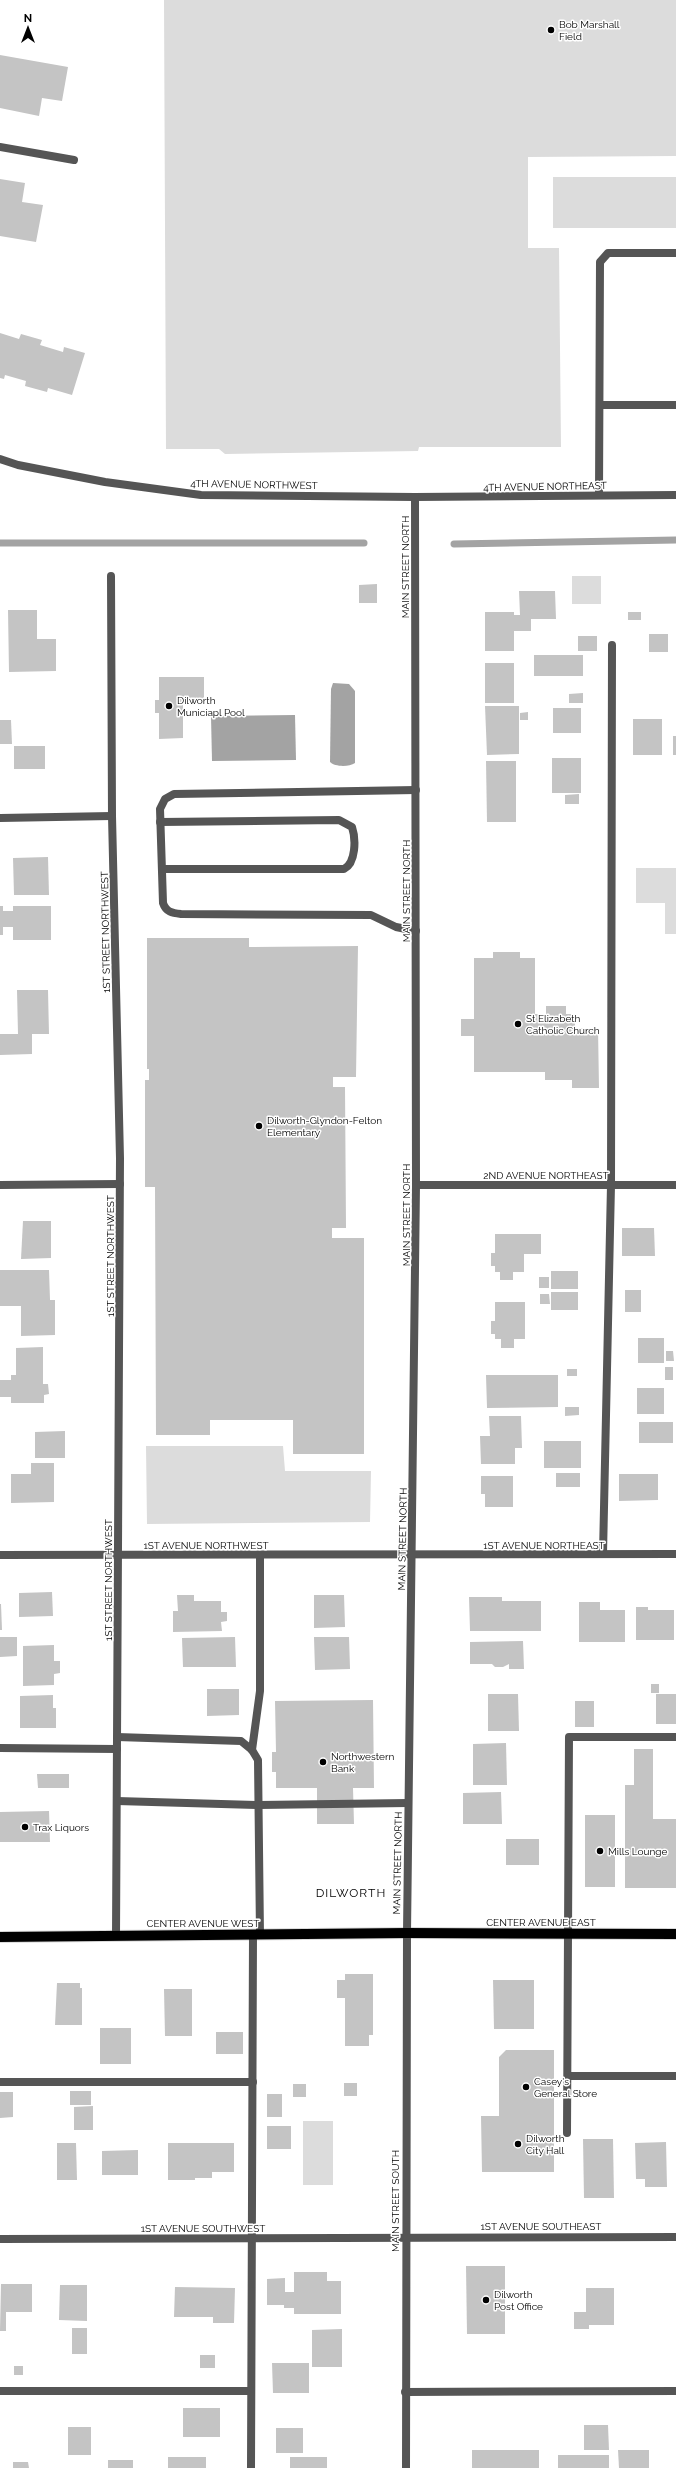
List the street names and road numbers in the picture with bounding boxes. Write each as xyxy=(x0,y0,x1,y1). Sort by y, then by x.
street label: 4TH AVENUE NORTHWEST xyxy=(190,478,318,491)
street label: 4TH AVENUE NORTHEAST xyxy=(483,480,607,493)
street label: MAIN STREET NORTH xyxy=(400,516,411,618)
street label: MAIN STREET NORTH xyxy=(401,840,412,942)
street label: 1ST STREET NORTHWEST xyxy=(99,871,112,993)
street label: MAIN STREET NORTH xyxy=(401,1164,412,1266)
street label: 2ND AVENUE NORTHEAST xyxy=(483,1170,609,1181)
street label: 1ST STREET NORTHWEST xyxy=(105,1195,116,1317)
street label: MAIN STREET NORTH xyxy=(396,1488,409,1590)
street label: 1ST STREET NORTHWEST xyxy=(103,1519,114,1641)
street label: 1ST AVENUE NORTHWEST xyxy=(143,1540,269,1551)
street label: 1ST AVENUE NORTHEAST xyxy=(483,1540,605,1551)
street label: MAIN STREET NORTH xyxy=(391,1812,404,1914)
street label: CENTER AVENUE EAST xyxy=(486,1917,596,1928)
street label: CENTER AVENUE WEST xyxy=(147,1918,259,1929)
street label: MAIN STREET SOUTH xyxy=(390,2150,401,2252)
street label: 1ST AVENUE SOUTHEAST xyxy=(481,2221,601,2232)
street label: 1ST AVENUE SOUTHWEST xyxy=(141,2223,265,2234)

